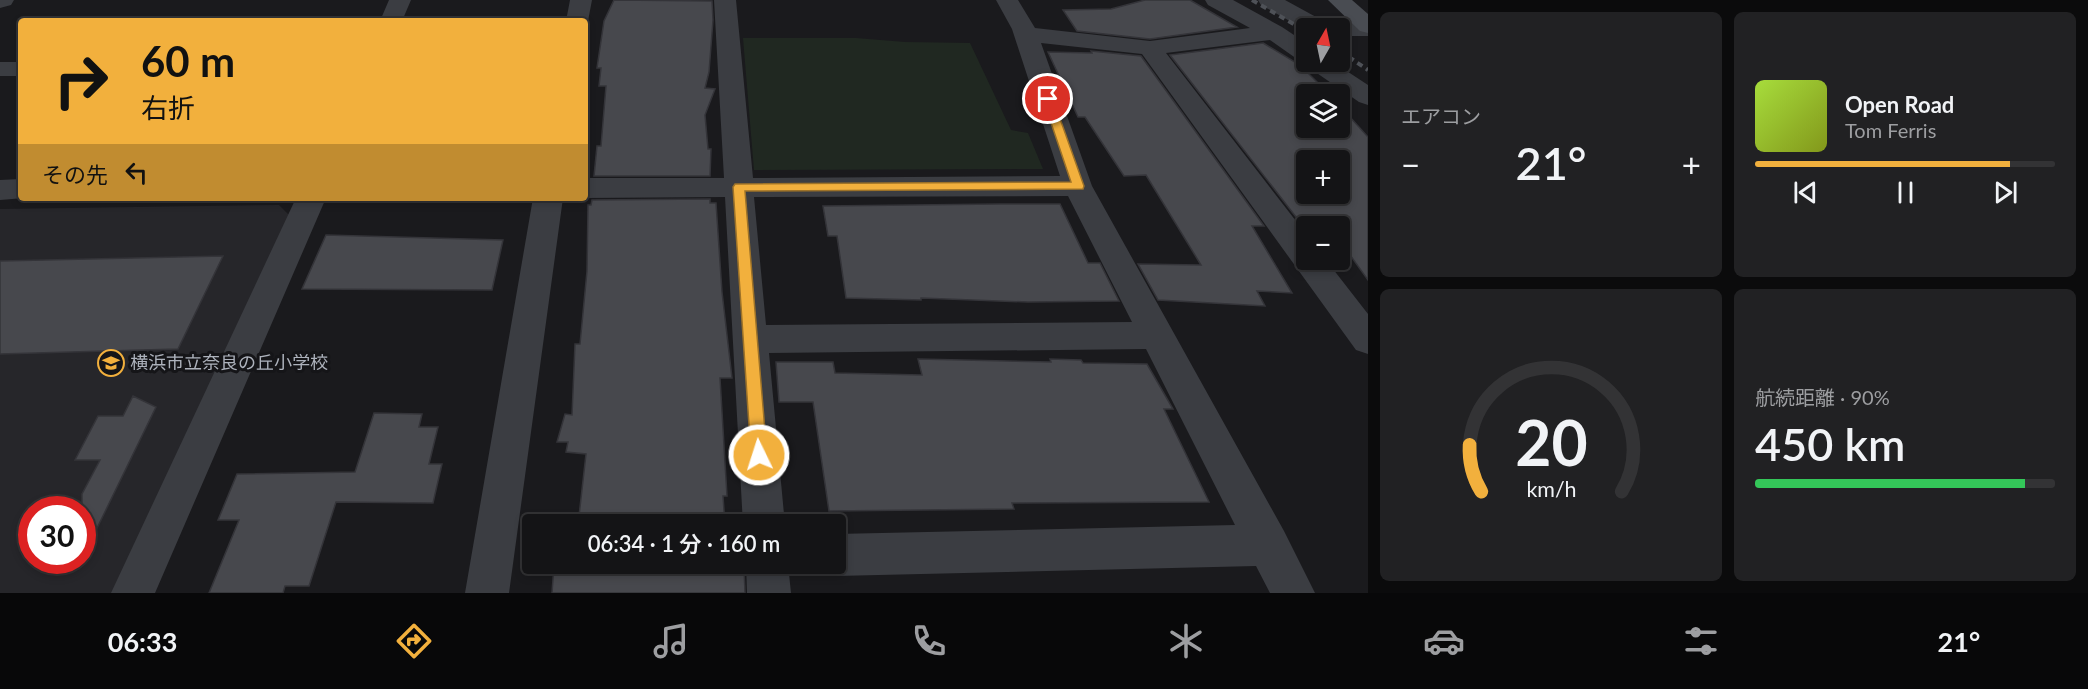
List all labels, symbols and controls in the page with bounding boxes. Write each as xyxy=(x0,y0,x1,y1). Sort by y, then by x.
north arrow xyxy=(1296,18,1350,72)
map controls xyxy=(1296,18,1350,270)
text: 60 m xyxy=(141,36,235,86)
icon: right xyxy=(42,42,120,120)
pin xyxy=(1022,73,1073,124)
icon: arrive xyxy=(1031,82,1064,115)
button: layers xyxy=(1296,84,1350,138)
text: 右折 xyxy=(141,91,195,124)
text: Open Road xyxy=(1845,91,1954,118)
text: エアコン xyxy=(1401,104,1481,128)
text: Tom Ferris xyxy=(1845,118,1936,142)
text: 21° xyxy=(1516,136,1586,190)
text: − xyxy=(1401,144,1420,184)
text: + xyxy=(1682,144,1701,184)
button: + xyxy=(1296,150,1350,204)
icon: left xyxy=(120,156,153,189)
text: その先 xyxy=(42,161,108,188)
icon: previous xyxy=(1789,176,1822,209)
icon: pause xyxy=(1889,176,1922,209)
icon: next xyxy=(1989,176,2022,209)
button: − xyxy=(1296,216,1350,270)
school or university icon: 横浜市立奈良の丘小学校 xyxy=(96,348,126,378)
place label: 横浜市立奈良の丘小学校 xyxy=(130,351,328,373)
text: 航続距離 · 90% xyxy=(1755,385,1890,409)
text: 20 xyxy=(1515,404,1587,479)
text: 450 km xyxy=(1755,417,1905,471)
position arrow xyxy=(727,423,791,487)
text: km/h xyxy=(1526,476,1576,502)
speed limit sign: 30 xyxy=(18,496,96,574)
text: 06:34 · 1 分 · 160 m xyxy=(588,530,780,557)
icon: directions xyxy=(393,620,435,662)
icon: music xyxy=(650,620,692,662)
icon: phone xyxy=(908,620,950,662)
icon: climate xyxy=(1165,620,1207,662)
icon: car xyxy=(1423,620,1465,662)
icon: filters xyxy=(1680,620,1722,662)
text: 06:33 xyxy=(108,625,177,658)
text: 21° xyxy=(1938,625,1980,658)

